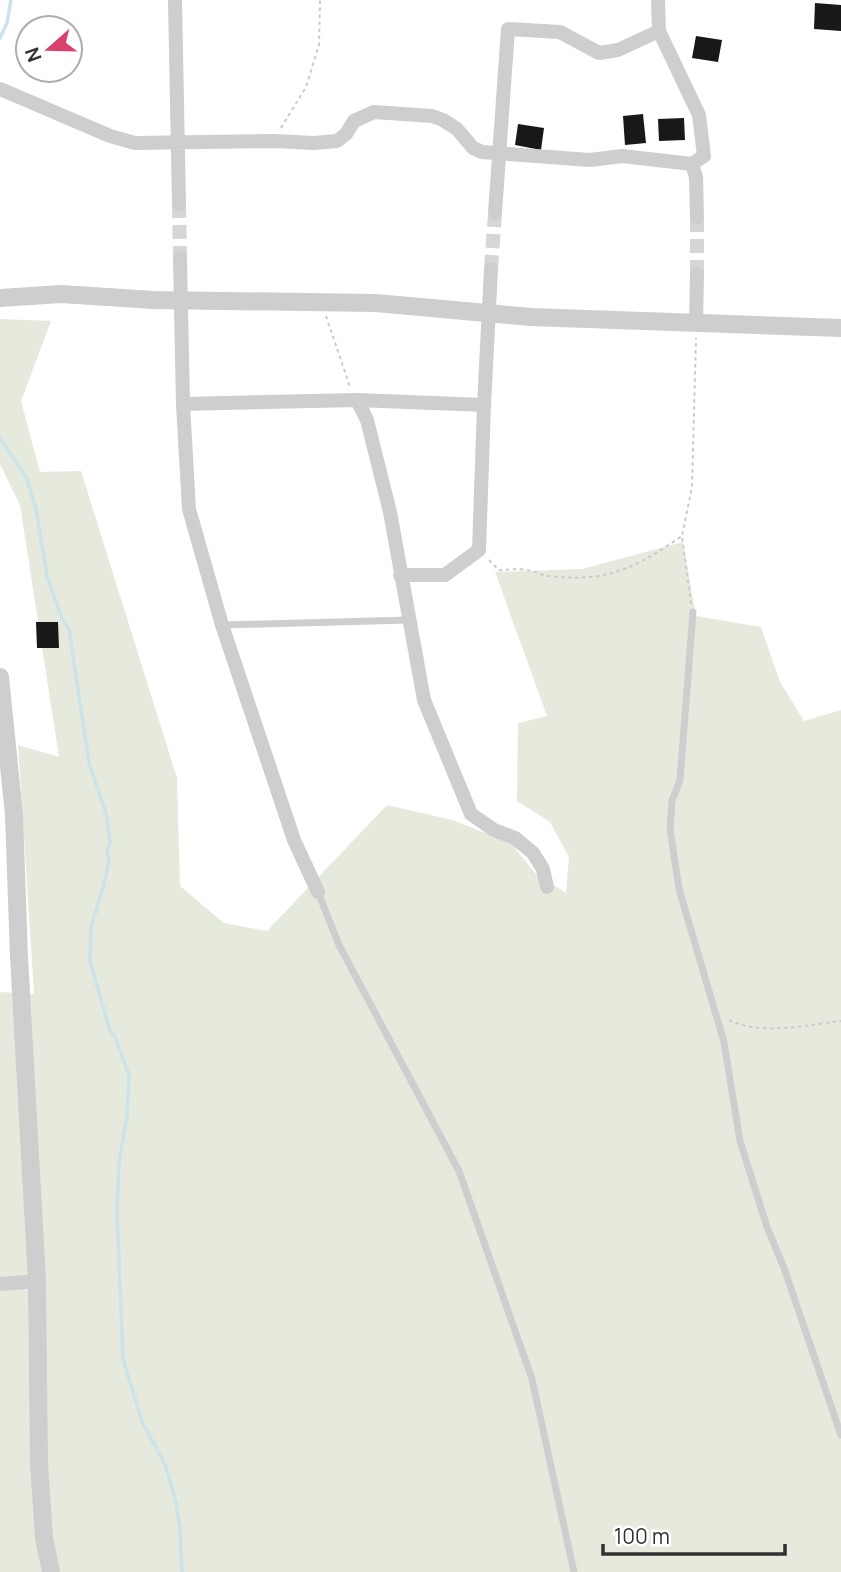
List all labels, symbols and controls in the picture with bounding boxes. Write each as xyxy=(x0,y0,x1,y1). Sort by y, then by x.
north arrow xyxy=(14,14,84,84)
text: N xyxy=(18,44,48,66)
scale bar xyxy=(603,1512,785,1556)
text: 100 m xyxy=(614,1522,670,1550)

